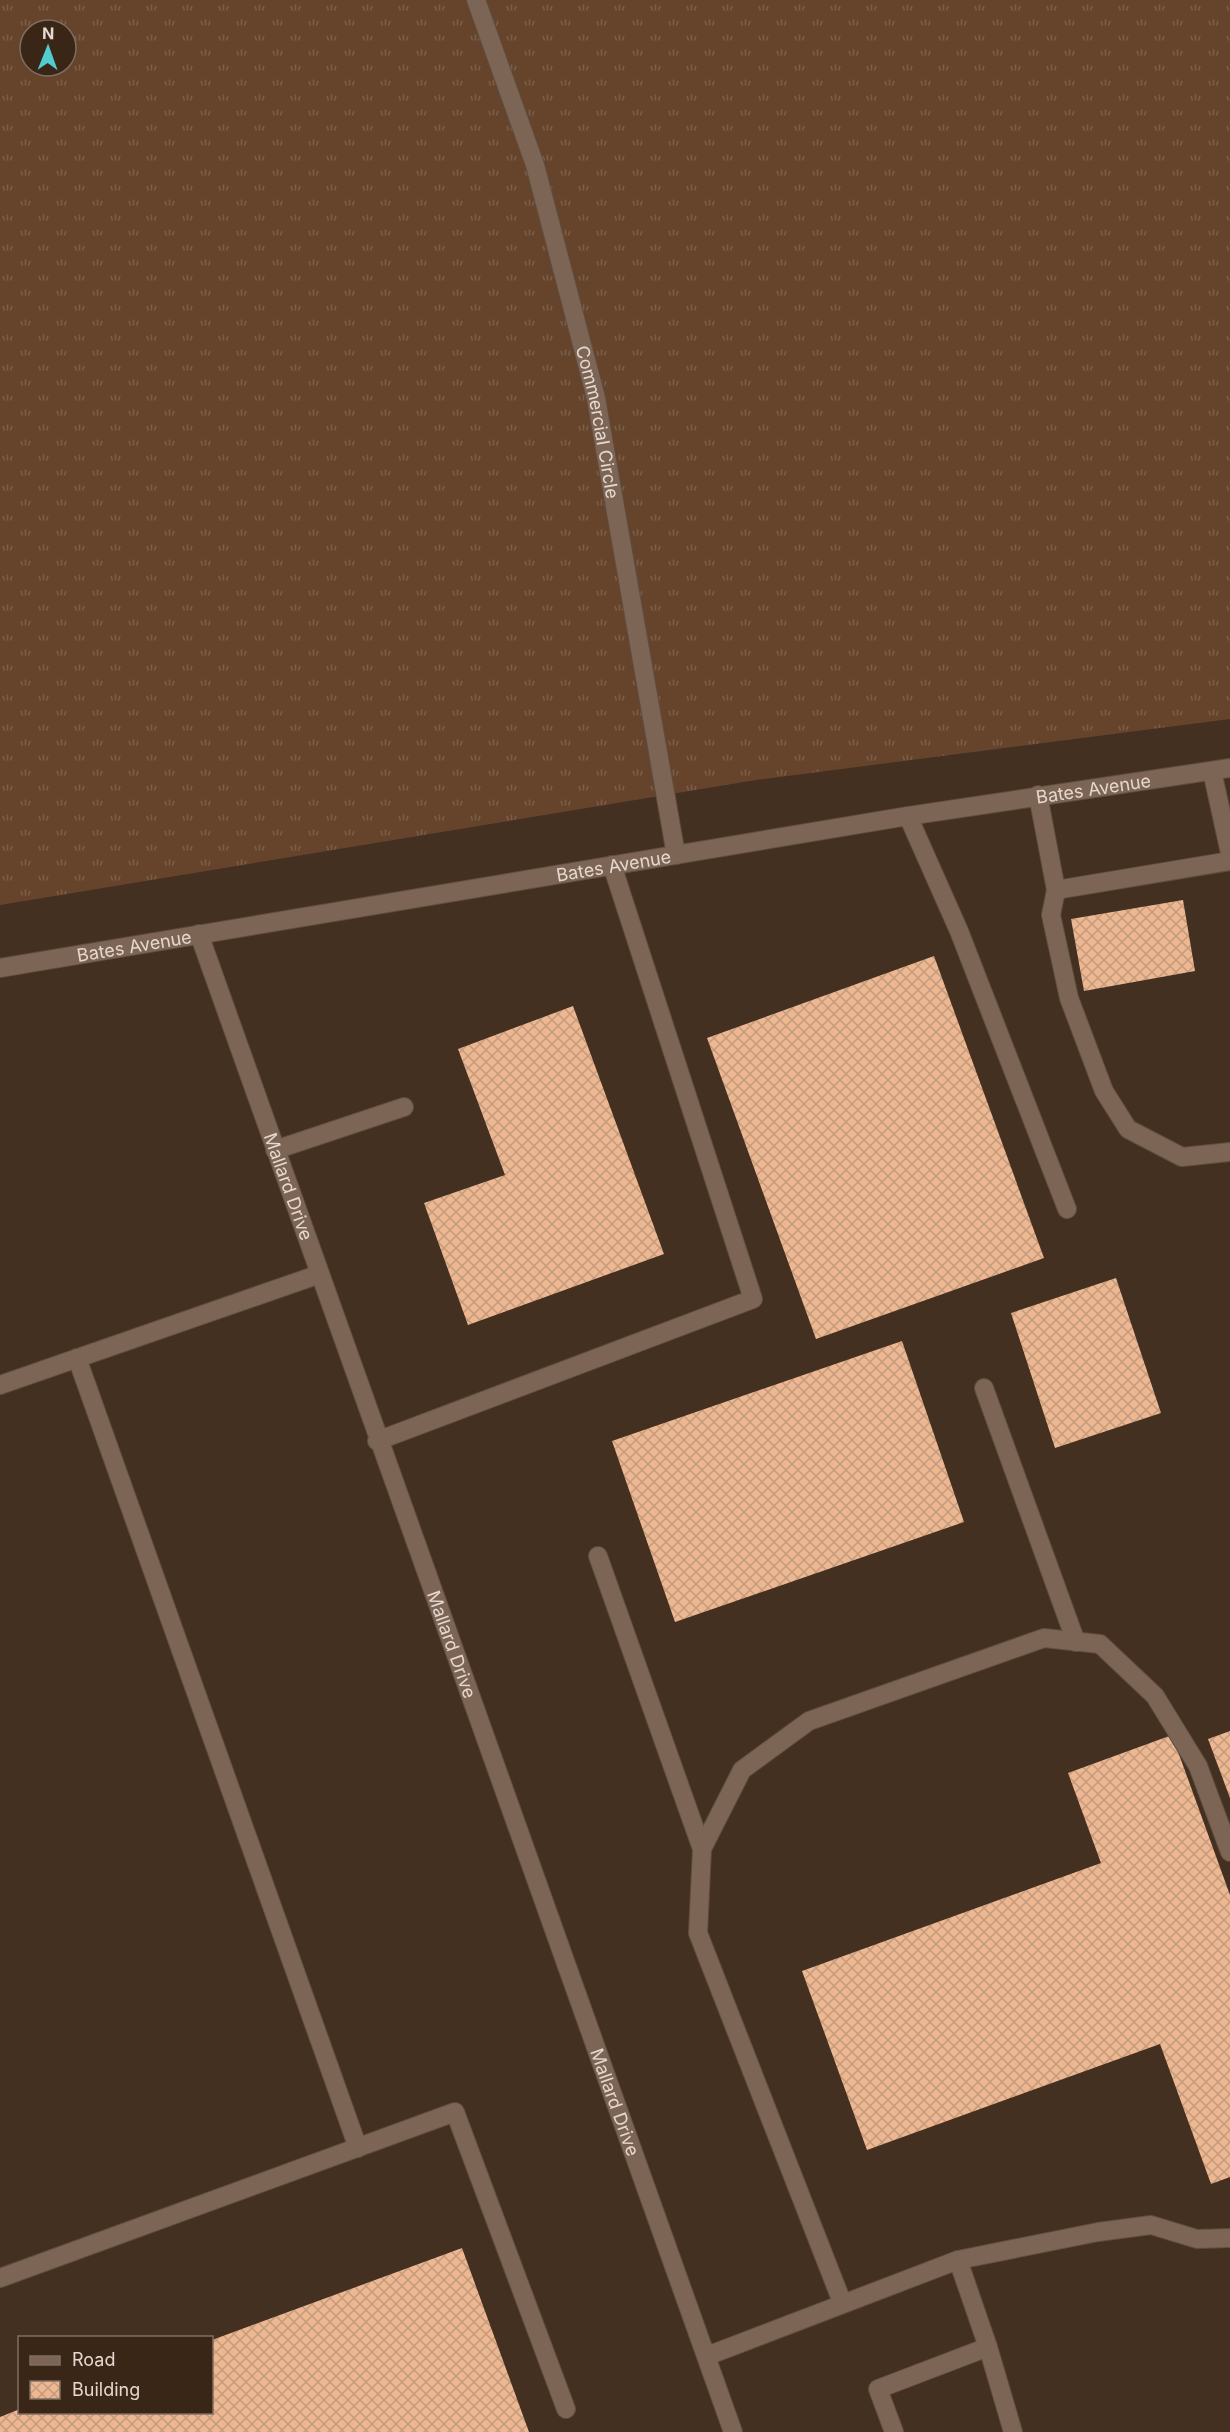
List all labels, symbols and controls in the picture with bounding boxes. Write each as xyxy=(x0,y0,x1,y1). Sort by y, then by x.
north arrow xyxy=(18,18,78,78)
text: N xyxy=(42,23,55,43)
street label: Commercial Circle xyxy=(572,343,624,500)
street label: Bates Avenue xyxy=(1034,769,1152,807)
street label: Bates Avenue xyxy=(555,845,672,885)
street label: Bates Avenue xyxy=(75,926,193,965)
street label: Mallard Drive xyxy=(260,1130,318,1243)
street label: Mallard Drive xyxy=(423,1588,481,1701)
street label: Mallard Drive xyxy=(587,2046,644,2159)
legend xyxy=(18,2336,213,2414)
text: Road xyxy=(72,2349,115,2370)
text: Building xyxy=(72,2379,140,2400)

